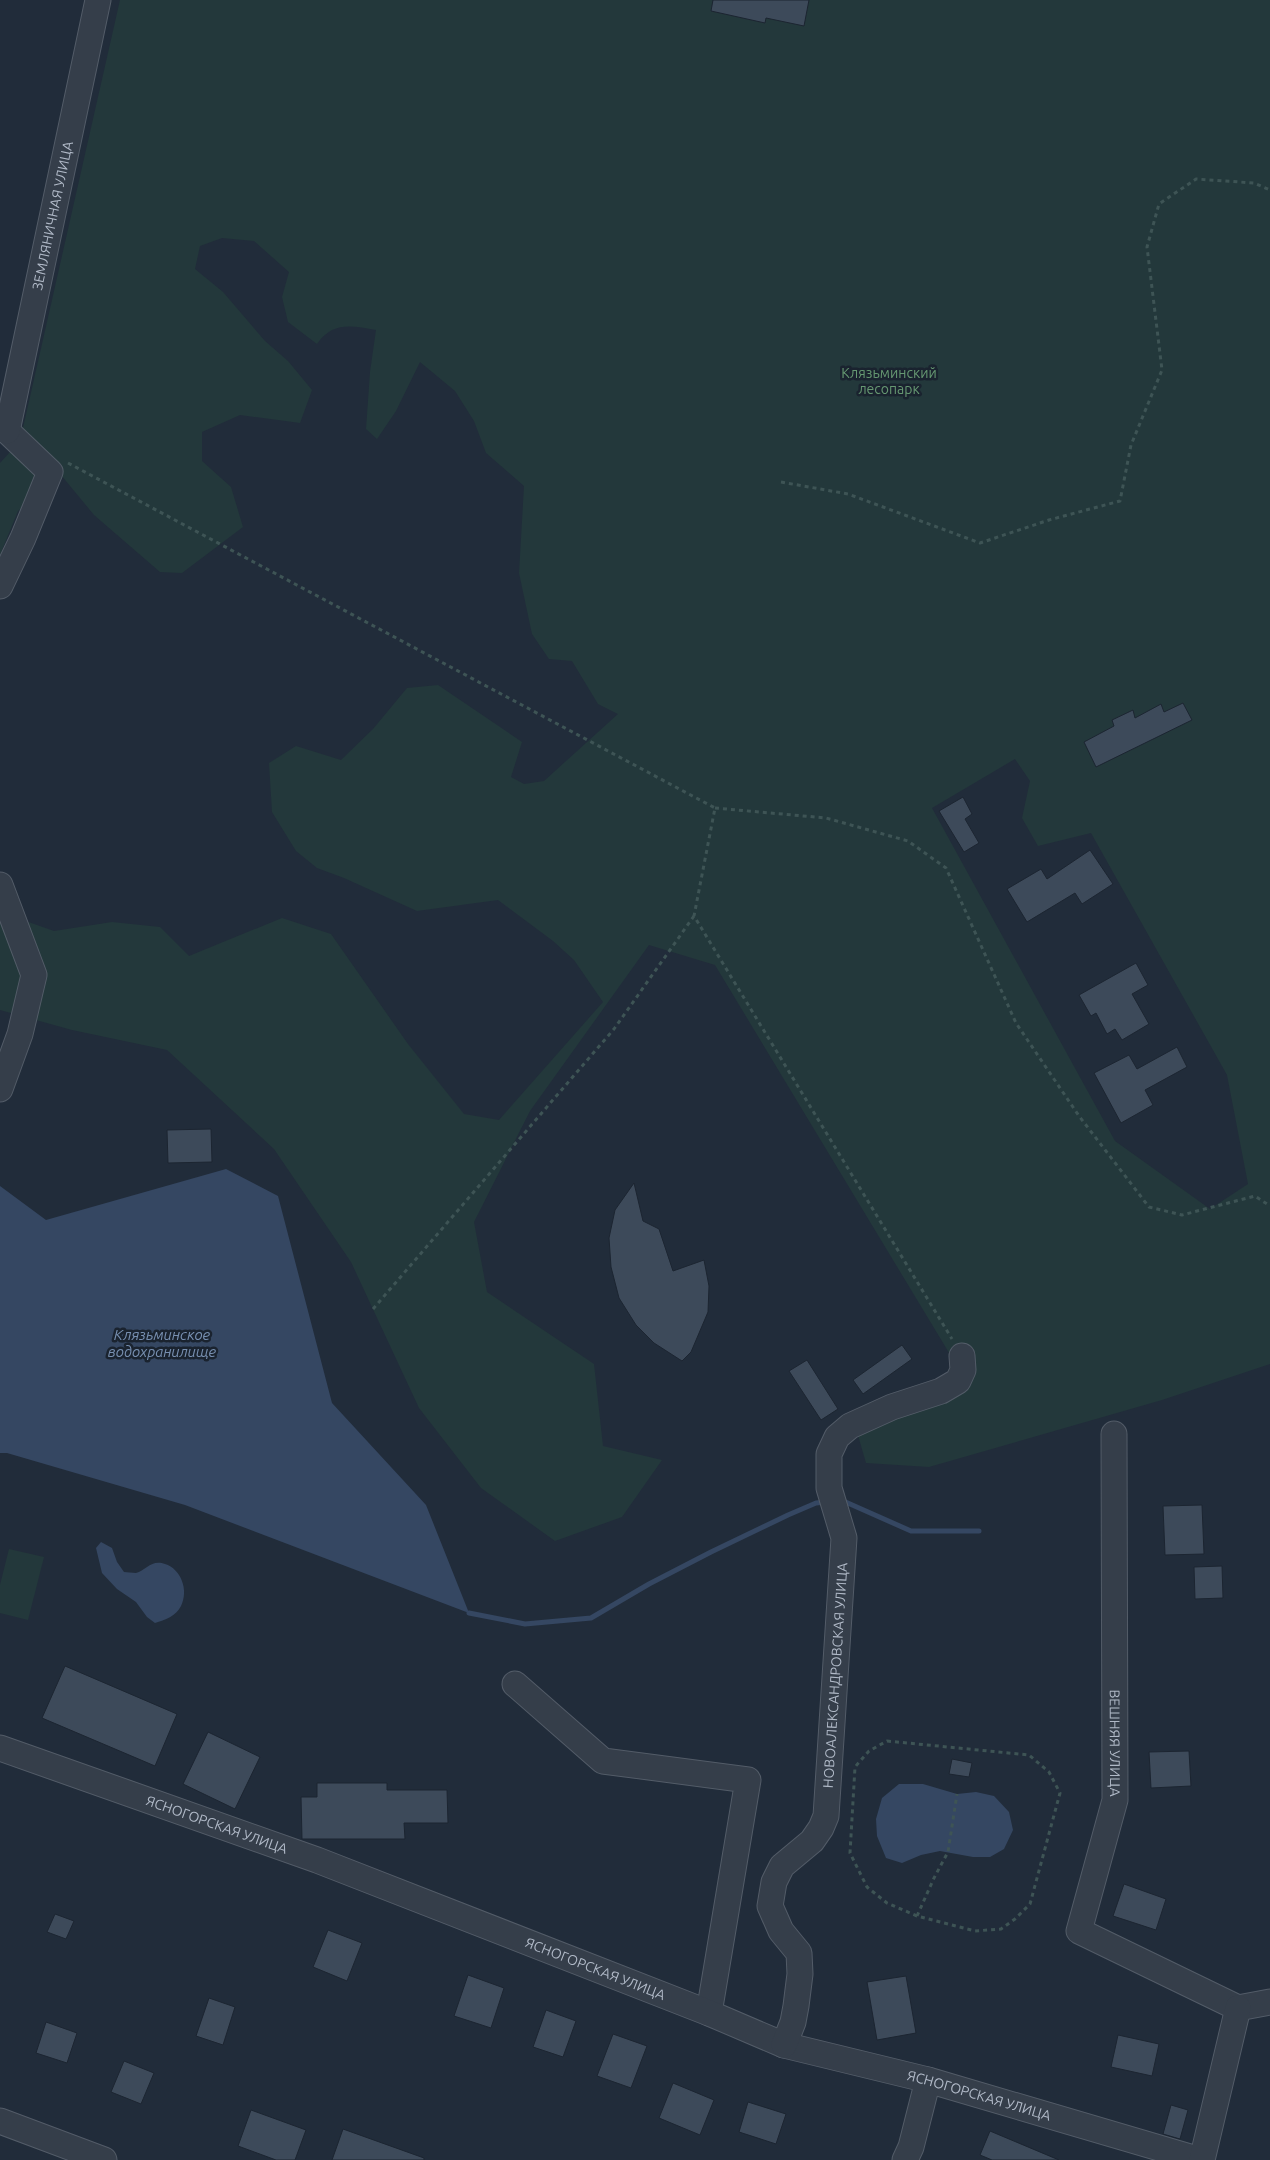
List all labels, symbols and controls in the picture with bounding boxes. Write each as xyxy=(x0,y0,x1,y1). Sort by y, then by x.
street label: ЗЕМЛЯНИЧНАЯ УЛИЦА xyxy=(29,140,76,292)
park label: Клязьминский лесопарк xyxy=(841,365,937,397)
water label: Клязьминское водохранилище xyxy=(108,1326,217,1360)
street label: НОВОАЛЕКСАНДРОВСКАЯ УЛИЦА xyxy=(820,1562,850,1789)
street label: ВЕШНЯЯ УЛИЦА xyxy=(1107,1689,1123,1797)
street label: ЯСНОГОРСКАЯ УЛИЦА xyxy=(144,1792,290,1857)
street label: ЯСНОГОРСКАЯ УЛИЦА xyxy=(523,1934,668,2003)
street label: ЯСНОГОРСКАЯ УЛИЦА xyxy=(906,2067,1053,2124)

